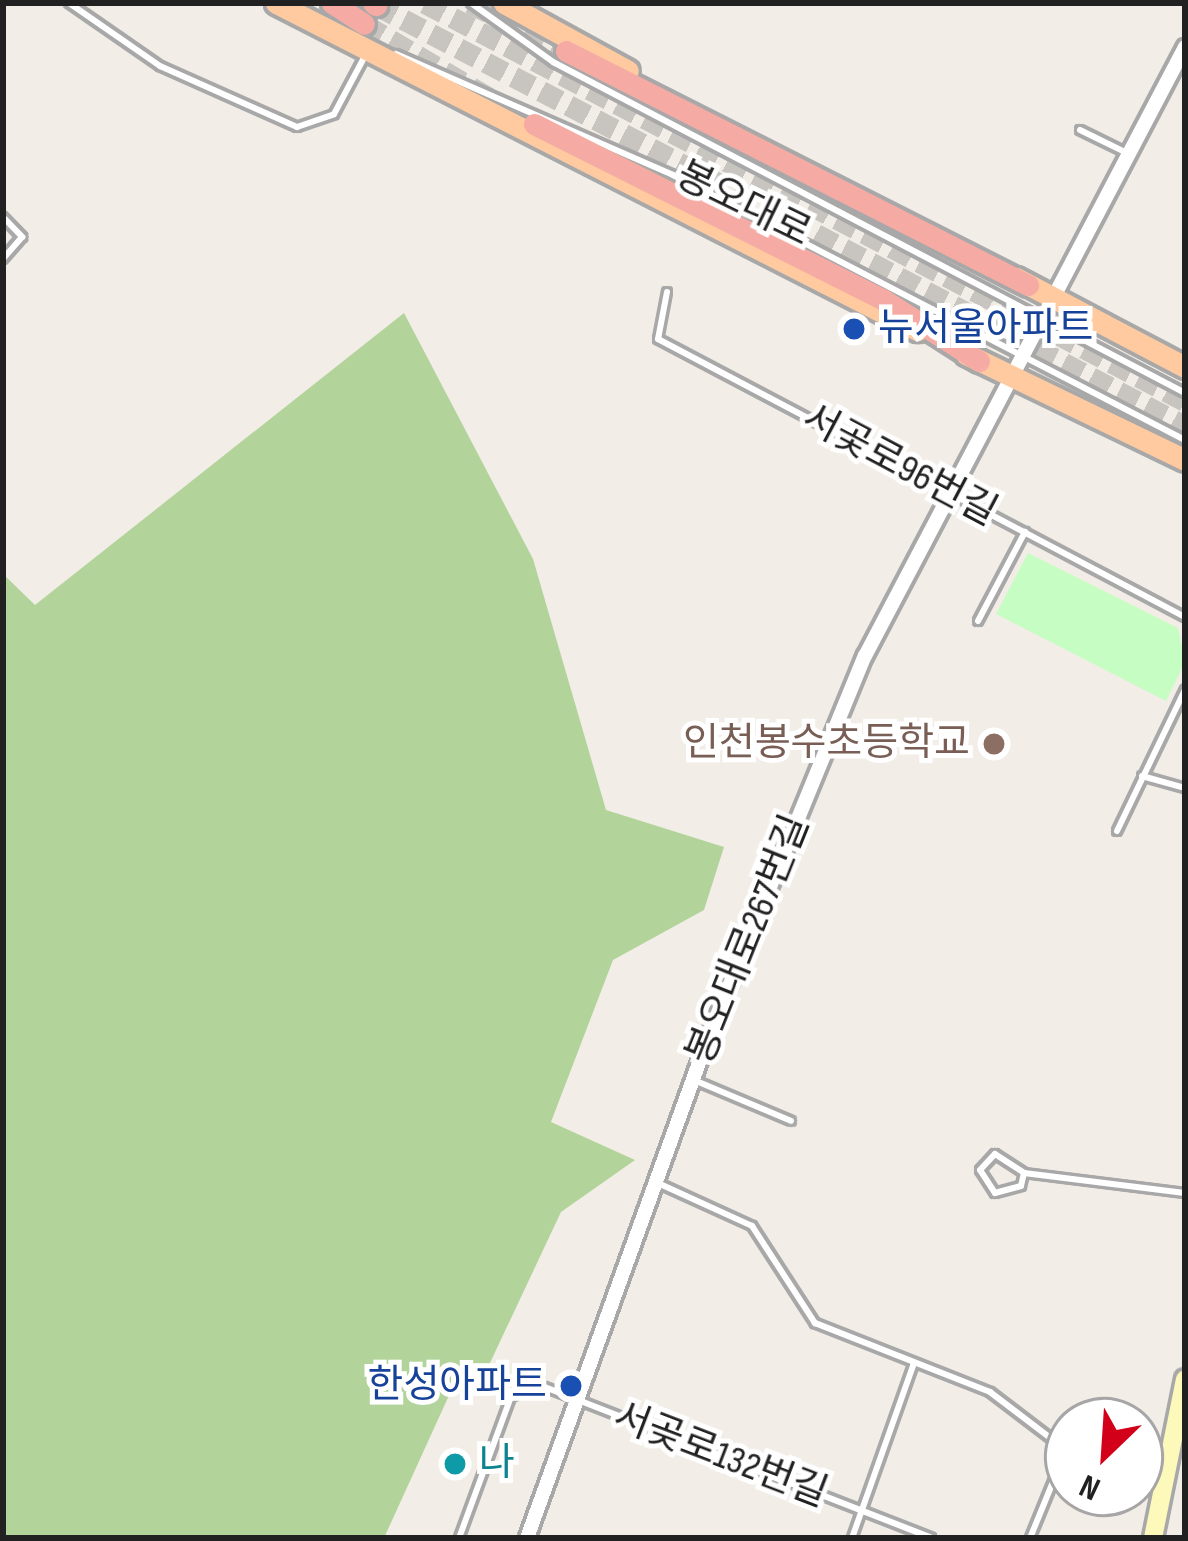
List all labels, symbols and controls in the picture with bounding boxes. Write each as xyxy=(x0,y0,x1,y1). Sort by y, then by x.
street label: 봉오대로 xyxy=(668,153,818,257)
place label: 뉴서울아파트 xyxy=(878,306,1093,352)
marker: 뉴서울아파트 xyxy=(841,316,867,342)
street label: 서곷로96번길 xyxy=(794,395,1004,537)
place label: 인천봉수초등학교 xyxy=(683,721,970,767)
marker: 인천봉수초등학교 xyxy=(981,731,1007,757)
street label: 봉오대로267번길 xyxy=(678,809,820,1071)
place label: 한성아파트 xyxy=(368,1363,547,1409)
marker: 한성아파트 xyxy=(558,1373,584,1399)
street label: 서곶로132번길 xyxy=(606,1394,834,1518)
north arrow xyxy=(1044,1397,1164,1517)
place label: 나 xyxy=(479,1441,515,1487)
marker: 나 xyxy=(442,1451,468,1477)
text: N xyxy=(1074,1465,1106,1509)

